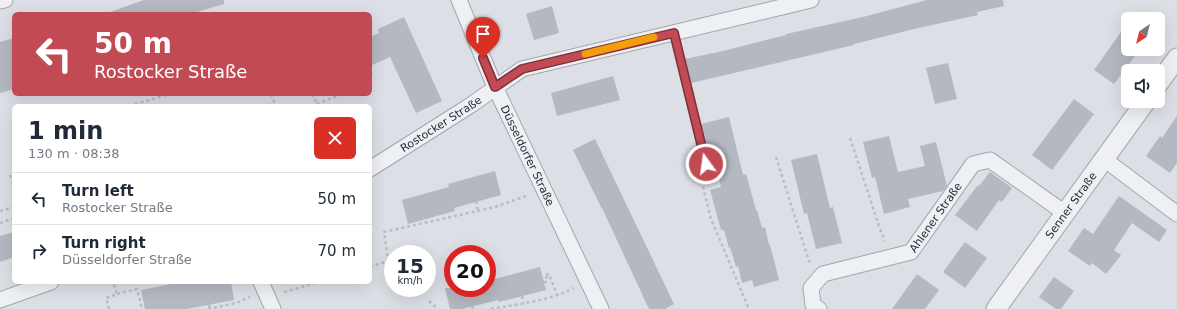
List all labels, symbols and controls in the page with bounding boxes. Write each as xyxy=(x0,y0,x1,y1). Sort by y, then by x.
north arrow xyxy=(1121,12,1165,56)
map controls xyxy=(1121,12,1165,108)
pin xyxy=(466,17,500,58)
icon: arrive xyxy=(472,23,494,45)
text: 50 m xyxy=(94,27,172,60)
icon: left xyxy=(28,28,80,80)
text: Rostocker Straße xyxy=(94,61,247,82)
button: sound xyxy=(1121,64,1165,108)
street label: Rostocker Straße xyxy=(398,93,484,155)
street label: Düsseldorfer Straße xyxy=(498,103,557,208)
text: 1 min xyxy=(28,117,103,145)
button: close xyxy=(314,117,356,159)
position arrow xyxy=(685,143,727,185)
text: 130 m · 08:38 xyxy=(28,146,119,161)
street label: Senner Straße xyxy=(1043,169,1099,241)
street label: Ahlener Straße xyxy=(906,180,965,255)
text: Turn left xyxy=(62,182,134,200)
icon: left xyxy=(28,188,50,210)
text: 50 m xyxy=(318,190,356,208)
text: Rostocker Straße xyxy=(62,200,173,215)
text: Turn right xyxy=(62,234,146,252)
icon: right xyxy=(28,240,50,262)
text: 70 m xyxy=(318,242,356,260)
speed limit sign: 20 xyxy=(444,245,496,297)
text: Düsseldorfer Straße xyxy=(62,252,192,267)
text: 15 xyxy=(396,254,424,278)
text: km/h xyxy=(397,275,423,286)

